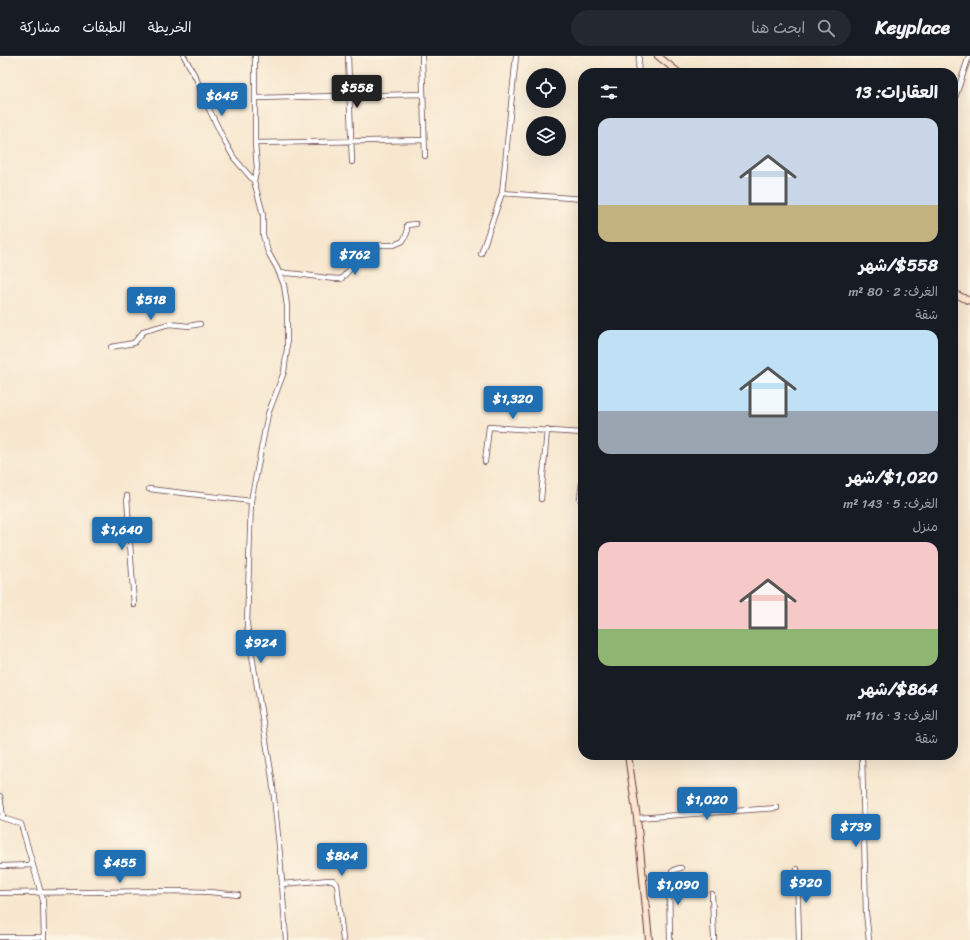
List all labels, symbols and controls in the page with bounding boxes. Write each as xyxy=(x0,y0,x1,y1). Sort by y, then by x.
search box xyxy=(571,10,851,46)
text: Keyplace xyxy=(875,11,950,44)
text: مشاركة xyxy=(20,15,60,40)
text: الطبقات xyxy=(82,15,126,40)
text: الخريطة xyxy=(148,15,191,40)
text: ابحث هنا xyxy=(751,15,805,41)
icon: search xyxy=(815,17,837,39)
map controls xyxy=(526,68,566,156)
button: locate xyxy=(526,68,566,108)
pin: $558 xyxy=(333,75,381,109)
text: $558 xyxy=(341,76,373,99)
text: العقارات: 13 xyxy=(855,77,938,107)
icon: filters xyxy=(598,81,620,103)
pin: $645 xyxy=(198,83,246,117)
text: $645 xyxy=(206,84,238,107)
button: layers xyxy=(526,116,566,156)
icon: home xyxy=(732,144,804,216)
pin: $762 xyxy=(331,242,379,276)
text: $762 xyxy=(339,243,371,266)
text: $558/شهر xyxy=(859,250,938,280)
text: الغرف: 2 · 80 m² xyxy=(848,280,938,303)
pin: $518 xyxy=(127,287,175,321)
text: $518 xyxy=(136,288,166,311)
text: شقة xyxy=(915,303,938,326)
icon: home xyxy=(732,356,804,428)
pin: $1,320 xyxy=(480,386,546,420)
text: $1,320 xyxy=(493,387,533,410)
text: $1,020/شهر xyxy=(847,462,938,492)
text: الغرف: 5 · 143 m² xyxy=(843,492,938,515)
text: منزل xyxy=(912,515,938,538)
pin: $1,640 xyxy=(89,517,155,551)
text: $1,640 xyxy=(101,518,143,541)
icon: home xyxy=(732,568,804,640)
pin: $924 xyxy=(237,630,285,664)
text: $924 xyxy=(245,631,277,654)
text: $864/شهر xyxy=(859,674,938,704)
text: الغرف: 3 · 116 m² xyxy=(846,704,938,727)
text: شقة xyxy=(915,727,938,750)
pin: $1,020 xyxy=(674,787,740,821)
text: $1,020 xyxy=(686,788,728,811)
pin: $739 xyxy=(832,814,880,848)
text: $739 xyxy=(840,815,872,838)
pin: $864 xyxy=(318,843,366,877)
text: $864 xyxy=(326,844,358,867)
pin: $455 xyxy=(96,850,144,884)
text: $455 xyxy=(104,851,136,874)
pin: $920 xyxy=(782,870,830,904)
text: $920 xyxy=(790,871,822,894)
pin: $1,090 xyxy=(645,872,711,906)
text: $1,090 xyxy=(657,873,699,896)

